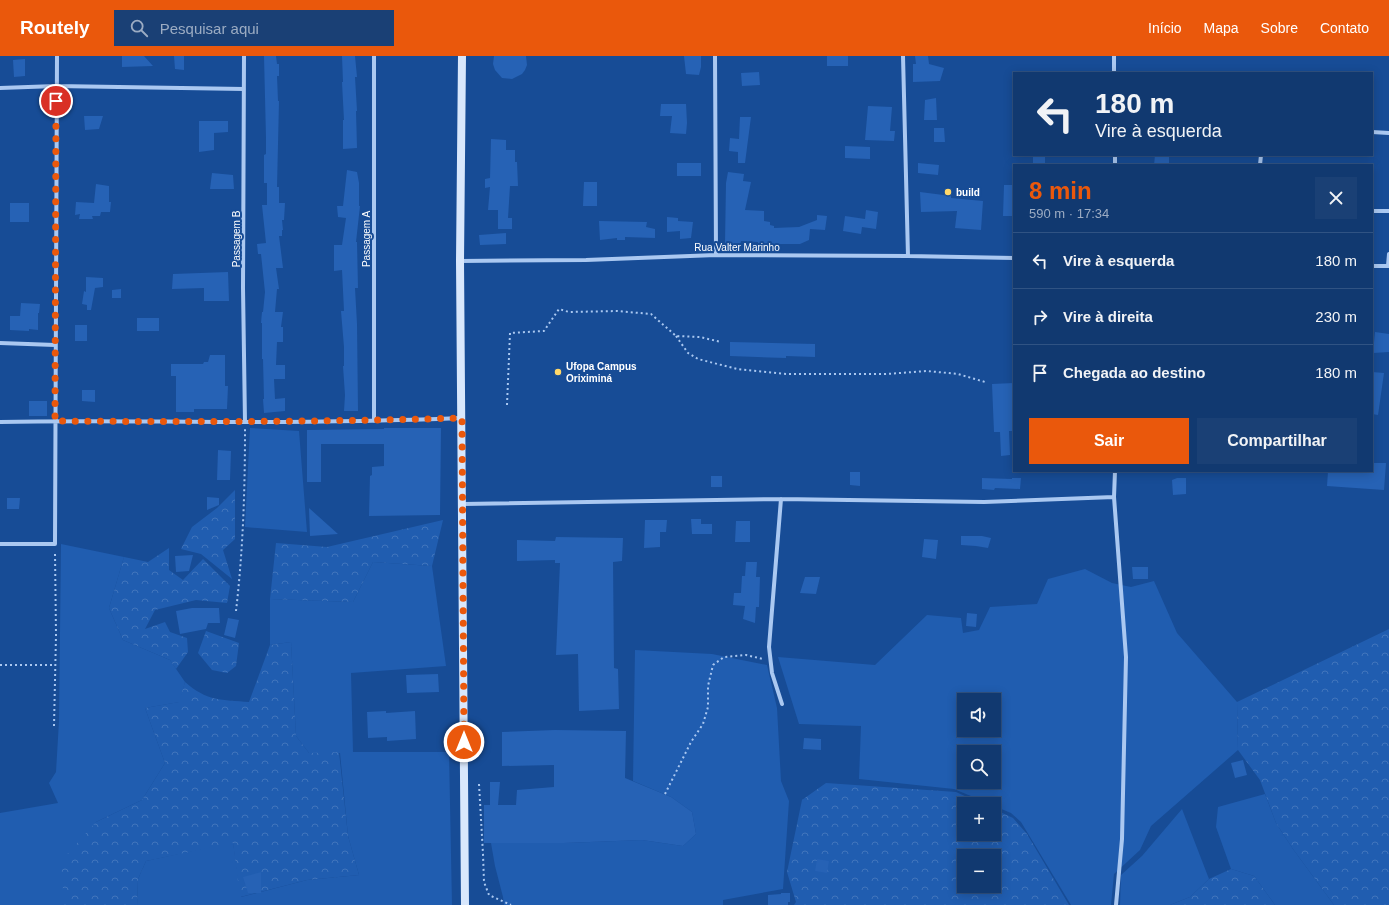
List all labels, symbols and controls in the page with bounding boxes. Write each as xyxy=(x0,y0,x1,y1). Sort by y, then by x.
search box xyxy=(114,10,394,46)
text: Routely xyxy=(20,17,90,38)
icon: search xyxy=(128,17,150,39)
text: Pesquisar aqui xyxy=(160,20,259,37)
text: Início xyxy=(1148,20,1182,36)
text: Mapa xyxy=(1204,20,1239,36)
text: Sobre xyxy=(1261,20,1298,36)
text: Contato xyxy=(1320,20,1369,36)
pin xyxy=(39,84,73,118)
icon: left xyxy=(1029,88,1081,140)
text: 180 m xyxy=(1095,88,1174,119)
icon: arrive xyxy=(45,90,67,112)
text: Vire à esquerda xyxy=(1095,121,1222,141)
text: 8 min xyxy=(1029,177,1092,204)
button: close xyxy=(1315,177,1357,219)
marker: build xyxy=(943,187,953,197)
place label: build xyxy=(956,187,980,198)
text: 590 m · 17:34 xyxy=(1029,206,1109,221)
street label: Passagem B xyxy=(231,210,242,267)
street label: Passagem A xyxy=(361,211,372,267)
street label: Rua Valter Marinho xyxy=(694,242,780,253)
icon: left xyxy=(1029,250,1051,272)
text: Vire à esquerda xyxy=(1063,252,1174,269)
text: 180 m xyxy=(1315,252,1357,269)
icon: right xyxy=(1029,306,1051,328)
text: Vire à direita xyxy=(1063,308,1153,325)
text: 230 m xyxy=(1315,308,1357,325)
place label: Ufopa Campus Oriximiná xyxy=(566,361,637,384)
icon: arrive xyxy=(1029,362,1051,384)
text: Chegada ao destino xyxy=(1063,364,1206,381)
text: 180 m xyxy=(1315,364,1357,381)
marker: Ufopa Campus Oriximiná xyxy=(553,367,563,377)
button: Sair xyxy=(1029,418,1189,464)
button: Compartilhar xyxy=(1197,418,1357,464)
map controls xyxy=(957,693,1001,893)
button: sound xyxy=(957,693,1001,737)
position arrow xyxy=(443,721,485,763)
button: search xyxy=(957,745,1001,789)
button: + xyxy=(957,797,1001,841)
button: − xyxy=(957,849,1001,893)

